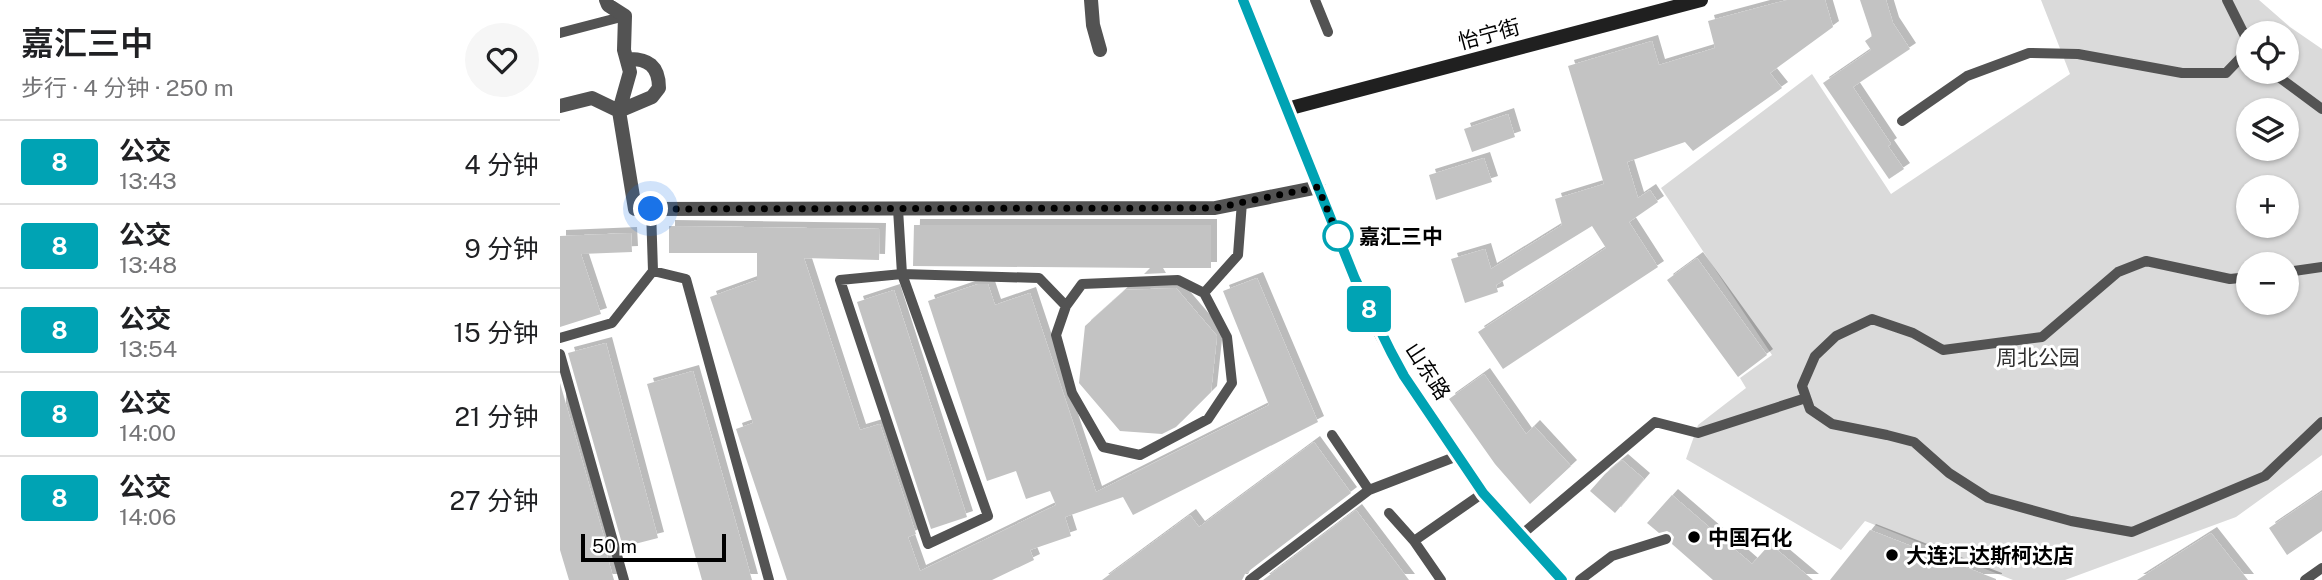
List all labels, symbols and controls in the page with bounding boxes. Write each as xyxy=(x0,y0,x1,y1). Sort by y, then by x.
street label: 怡宁街 xyxy=(1455,14,1523,54)
map controls xyxy=(2236,21,2299,315)
button: locate xyxy=(2236,21,2299,84)
button: heart xyxy=(465,23,539,97)
text: 嘉汇三中 xyxy=(21,24,153,62)
text: 步行 · 4 分钟 · 250 m xyxy=(21,74,234,101)
button: layers xyxy=(2236,98,2299,161)
text: 公交 xyxy=(119,135,171,166)
text: 8 xyxy=(51,148,68,176)
text: 4 分钟 xyxy=(464,149,539,180)
text: 13:43 xyxy=(119,167,177,194)
button: + xyxy=(2236,175,2299,238)
your location xyxy=(633,191,668,226)
text: 公交 xyxy=(119,219,171,250)
marker: 嘉汇三中 xyxy=(1323,221,1353,251)
place label: 嘉汇三中 xyxy=(1359,224,1443,249)
text: 8 xyxy=(51,232,68,260)
text: 9 分钟 xyxy=(464,233,539,264)
text: 13:48 xyxy=(119,251,177,278)
button: − xyxy=(2236,252,2299,315)
line badge: 8 xyxy=(1346,286,1392,332)
text: 8 xyxy=(1361,295,1377,323)
text: 公交 xyxy=(119,303,171,334)
text: 8 xyxy=(51,316,68,344)
text: 15 分钟 xyxy=(453,317,539,348)
text: 13:54 xyxy=(119,335,177,362)
street label: 山东路 xyxy=(1400,338,1456,404)
park label: 周北公园 xyxy=(1996,345,2080,370)
text: 公交 xyxy=(119,387,171,418)
text: 8 xyxy=(51,400,68,428)
text: 21 分钟 xyxy=(455,401,539,432)
text: 14:00 xyxy=(119,419,176,446)
text: 公交 xyxy=(119,471,171,502)
text: 8 xyxy=(51,484,68,512)
text: 27 分钟 xyxy=(450,485,539,516)
text: 14:06 xyxy=(119,503,176,530)
place label: 中国石化 xyxy=(1708,525,1792,550)
marker: 中国石化 xyxy=(1686,529,1702,545)
scale bar xyxy=(581,531,726,563)
text: 50 m xyxy=(592,535,637,557)
place label: 大连汇达斯柯达店 xyxy=(1906,543,2074,568)
marker: 大连汇达斯柯达店 xyxy=(1884,547,1900,563)

